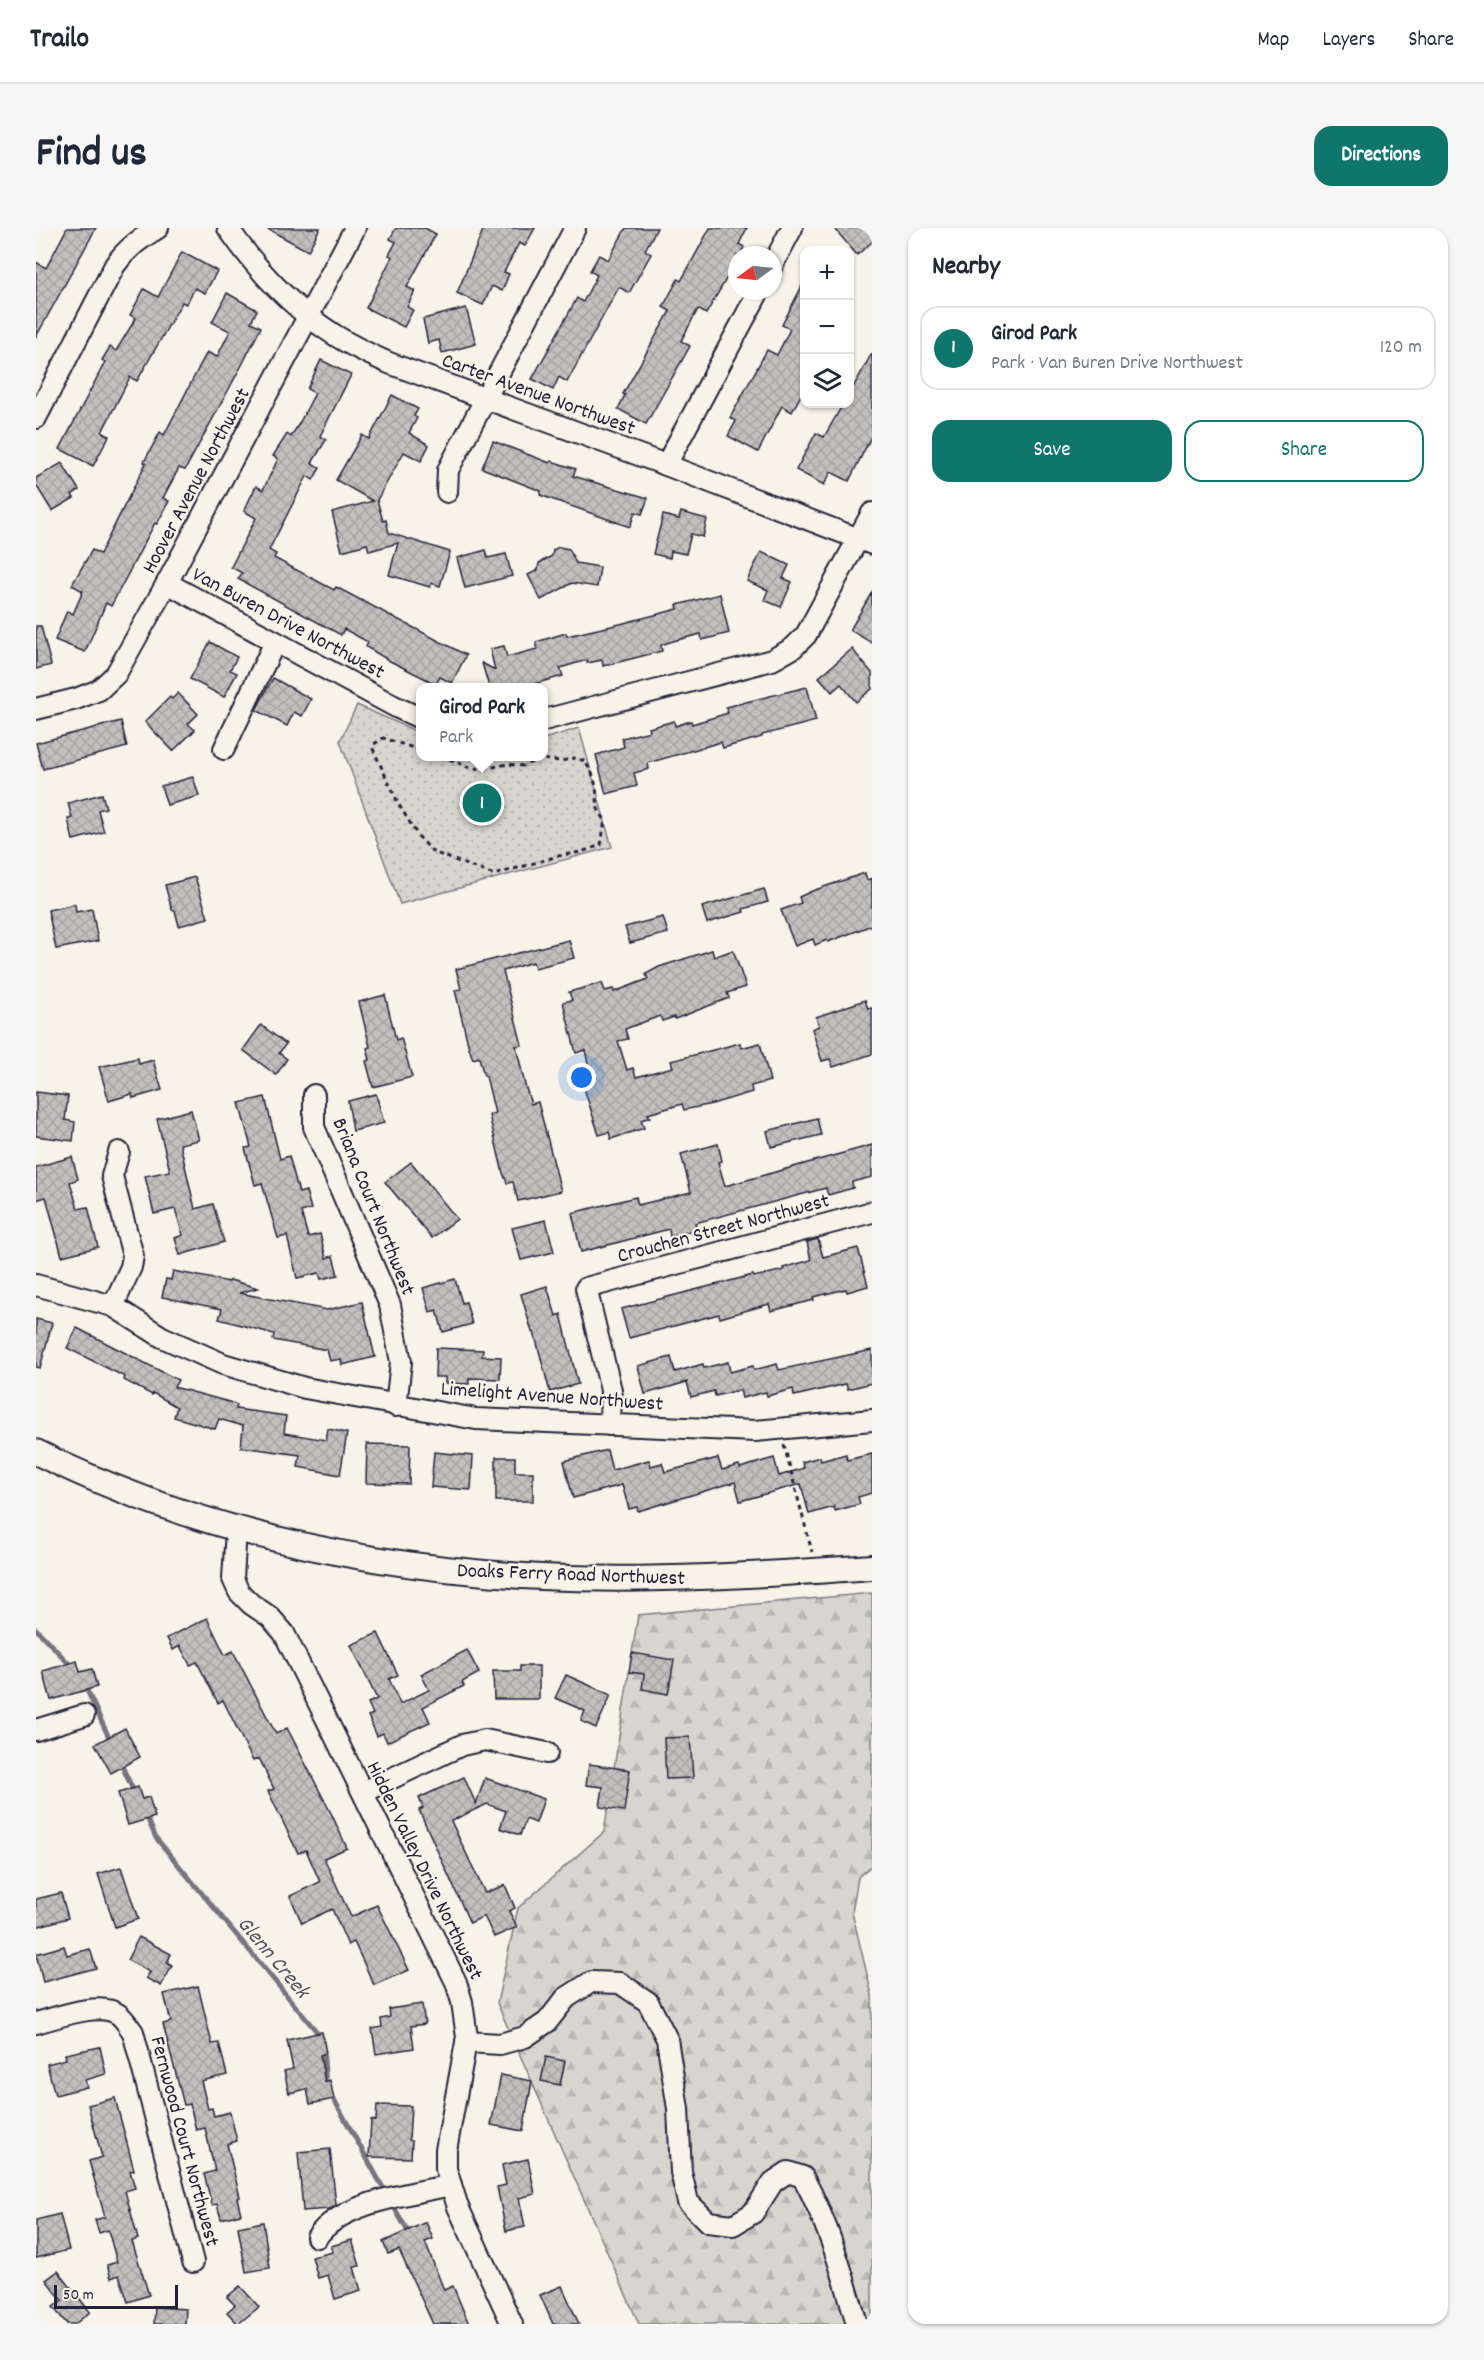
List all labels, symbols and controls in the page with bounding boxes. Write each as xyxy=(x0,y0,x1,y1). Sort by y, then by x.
text: Trailo xyxy=(30,21,89,61)
text: Map xyxy=(1258,26,1289,56)
text: Layers xyxy=(1322,26,1375,56)
text: Share xyxy=(1408,26,1454,56)
text: Find us xyxy=(36,126,147,186)
button: Directions xyxy=(1314,126,1448,186)
north arrow xyxy=(728,246,782,300)
map controls xyxy=(800,246,854,408)
button: + xyxy=(800,246,854,300)
text: Nearby xyxy=(932,249,1000,286)
button: − xyxy=(800,300,854,354)
text: Girod Park xyxy=(991,319,1077,350)
text: 1 xyxy=(951,334,956,362)
text: 120 m xyxy=(1380,334,1422,362)
street label: Carter Avenue Northwest xyxy=(437,347,639,445)
text: Park · Van Buren Drive Northwest xyxy=(991,350,1243,378)
button: layers xyxy=(800,354,854,408)
street label: Hoover Avenue Northwest xyxy=(136,383,259,580)
button: Save xyxy=(932,420,1172,482)
button: Share xyxy=(1184,420,1424,482)
street label: Van Buren Drive Northwest xyxy=(186,561,390,688)
popup xyxy=(416,683,548,761)
text: Girod Park xyxy=(439,693,525,724)
text: Park xyxy=(439,724,473,752)
pin: 1 xyxy=(462,780,502,826)
your location xyxy=(567,1063,596,1092)
street label: Briana Court Northwest xyxy=(323,1114,422,1301)
street label: Crouchen Street Northwest xyxy=(614,1187,833,1273)
street label: Limelight Avenue Northwest xyxy=(440,1375,664,1421)
street label: Doaks Ferry Road Northwest xyxy=(456,1557,686,1595)
street label: Hidden Valley Drive Northwest xyxy=(357,1757,490,1986)
water label: Glenn Creek xyxy=(229,1910,317,2008)
street label: Fernwood Court Northwest xyxy=(141,2033,226,2250)
scale bar xyxy=(54,2282,178,2310)
text: 50 m xyxy=(63,2284,94,2307)

